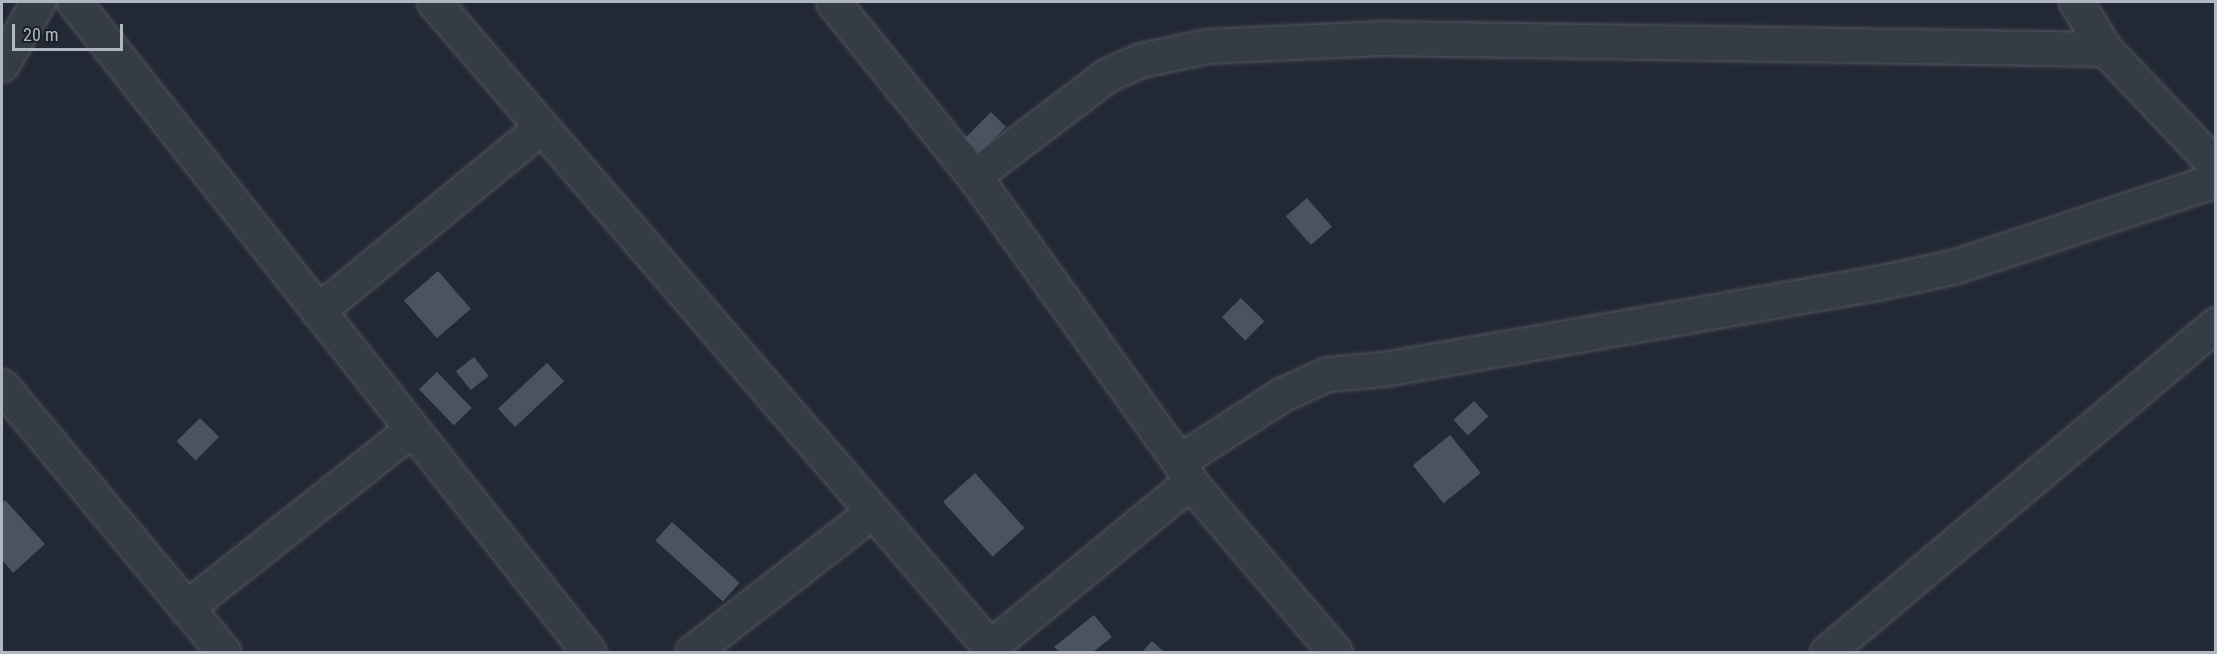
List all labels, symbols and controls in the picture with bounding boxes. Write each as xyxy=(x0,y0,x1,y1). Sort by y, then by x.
scale bar xyxy=(15,12,126,50)
text: 20 m xyxy=(23,24,58,45)

